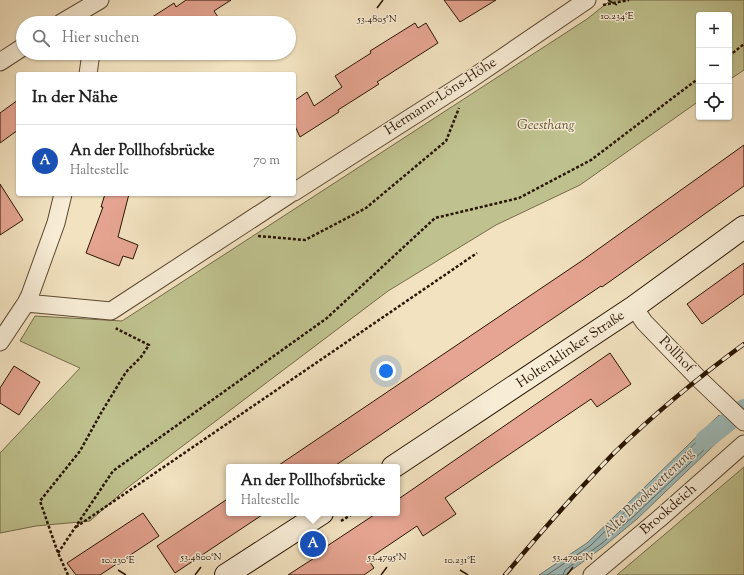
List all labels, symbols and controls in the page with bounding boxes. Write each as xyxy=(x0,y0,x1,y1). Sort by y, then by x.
text: 10.234°E xyxy=(600,9,634,24)
text: 53.4805°N xyxy=(356,12,397,27)
map controls xyxy=(696,12,732,120)
button: + xyxy=(696,12,732,48)
search box xyxy=(16,16,296,60)
icon: search xyxy=(30,27,52,49)
text: Hier suchen xyxy=(62,28,140,49)
button: − xyxy=(696,48,732,84)
street label: Hermann-Löns-Höhe xyxy=(381,53,501,141)
button: locate xyxy=(696,84,732,120)
text: In der Nähe xyxy=(32,86,118,110)
park label: Geesthang xyxy=(517,116,575,136)
text: An der Pollhofsbrücke xyxy=(70,141,215,162)
text: A xyxy=(40,152,50,170)
text: 70 m xyxy=(253,152,280,170)
text: Haltestelle xyxy=(70,162,129,180)
street label: Holtenklinker Straße xyxy=(513,306,629,394)
street label: Pollhof xyxy=(654,332,699,378)
your location xyxy=(376,361,396,381)
water label: Alte Brookwetterung xyxy=(598,443,700,543)
popup xyxy=(226,464,400,516)
text: An der Pollhofsbrücke xyxy=(241,471,385,492)
street label: Brookdeich xyxy=(636,480,702,540)
text: Haltestelle xyxy=(241,492,300,510)
pin: A xyxy=(300,529,326,559)
text: 53.4800°N xyxy=(180,550,221,565)
text: 53.4795°N xyxy=(367,550,406,565)
text: 53.4790°N xyxy=(552,550,593,565)
text: 10.230°E xyxy=(101,553,135,568)
text: 10.231°E xyxy=(444,553,476,568)

